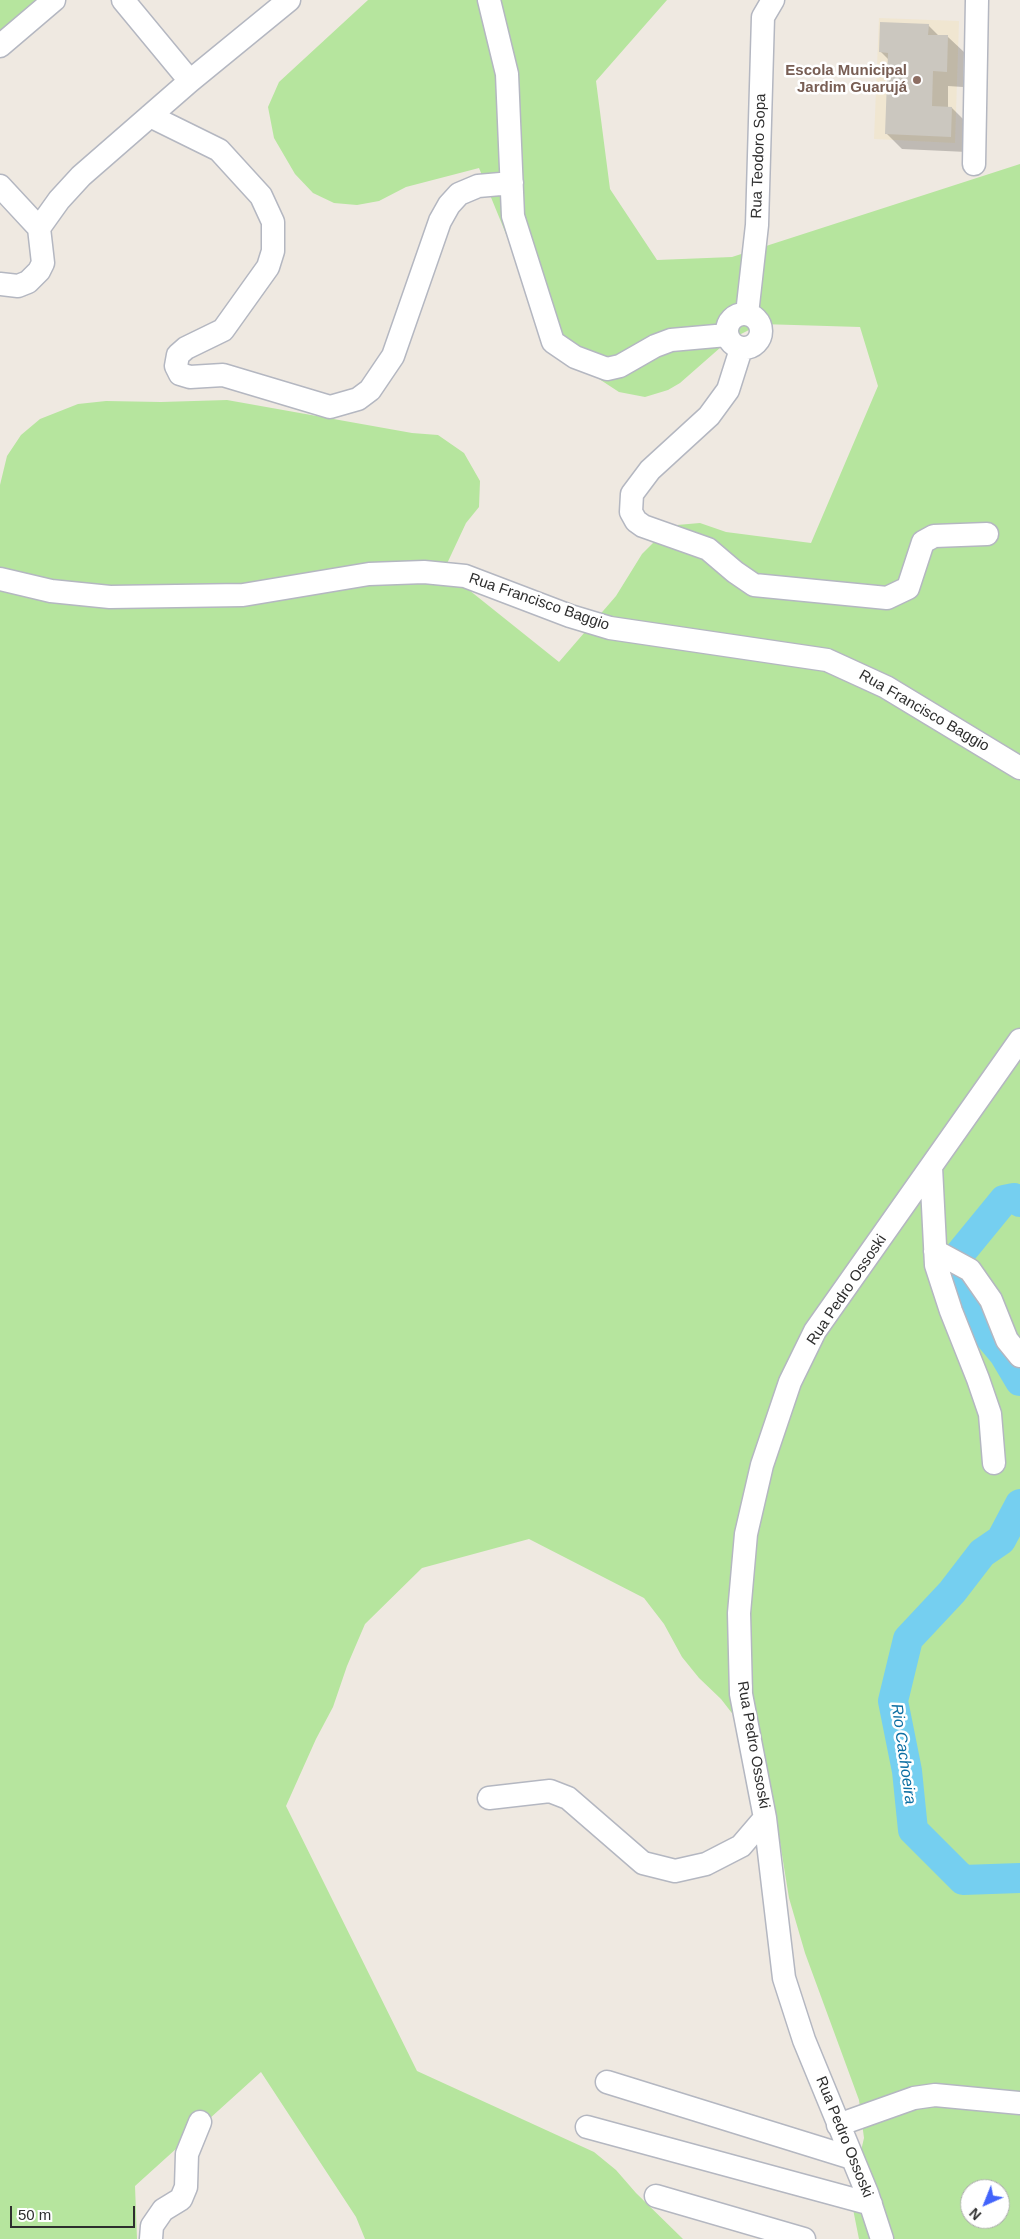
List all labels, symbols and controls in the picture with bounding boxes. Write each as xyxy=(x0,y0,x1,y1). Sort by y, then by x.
place label: Escola Municipal Jardim Guarujá xyxy=(785,62,907,97)
marker: Escola Municipal Jardim Guarujá xyxy=(911,74,923,86)
street label: Rua Teodoro Sopa xyxy=(748,93,770,219)
street label: Rua Francisco Baggio xyxy=(466,569,612,635)
street label: Rua Francisco Baggio xyxy=(856,666,992,756)
street label: Rua Pedro Ossoski xyxy=(803,1231,891,1349)
street label: Rua Pedro Ossoski xyxy=(733,1680,773,1810)
water label: Rio Cachoeira xyxy=(886,1702,920,1806)
street label: Rua Pedro Ossoski xyxy=(811,2074,877,2200)
north arrow xyxy=(960,2179,1010,2229)
scale bar xyxy=(12,2196,138,2228)
text: N xyxy=(966,2205,984,2223)
text: 50 m xyxy=(18,2206,51,2223)

